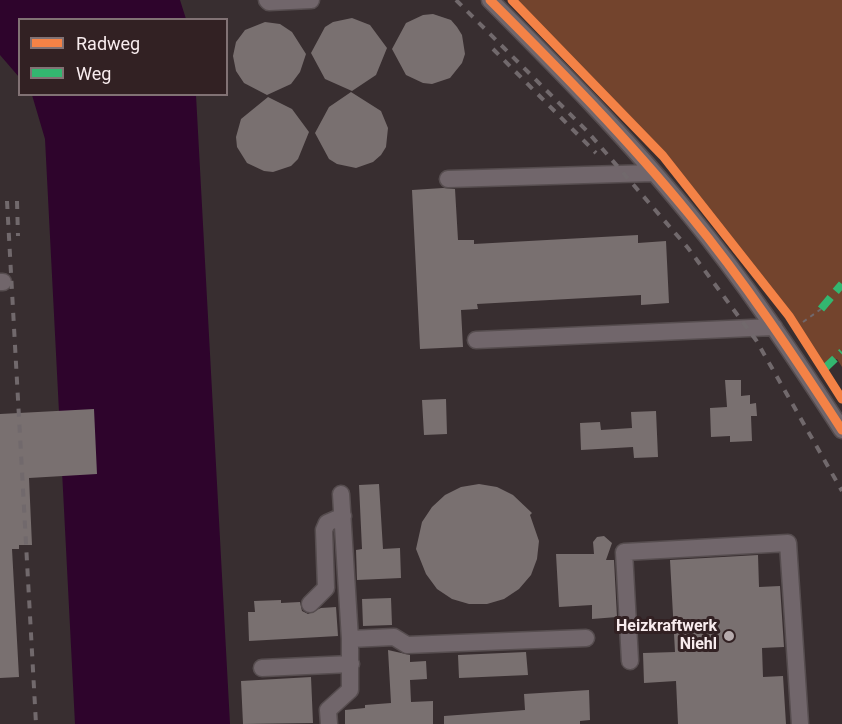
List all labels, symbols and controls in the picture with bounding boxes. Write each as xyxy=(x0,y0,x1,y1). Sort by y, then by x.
legend xyxy=(18,18,228,96)
text: Radweg xyxy=(76,33,140,54)
text: Weg xyxy=(76,63,111,84)
place label: Heizkraftwerk Niehl xyxy=(616,617,717,655)
marker: Heizkraftwerk Niehl xyxy=(722,629,736,643)

